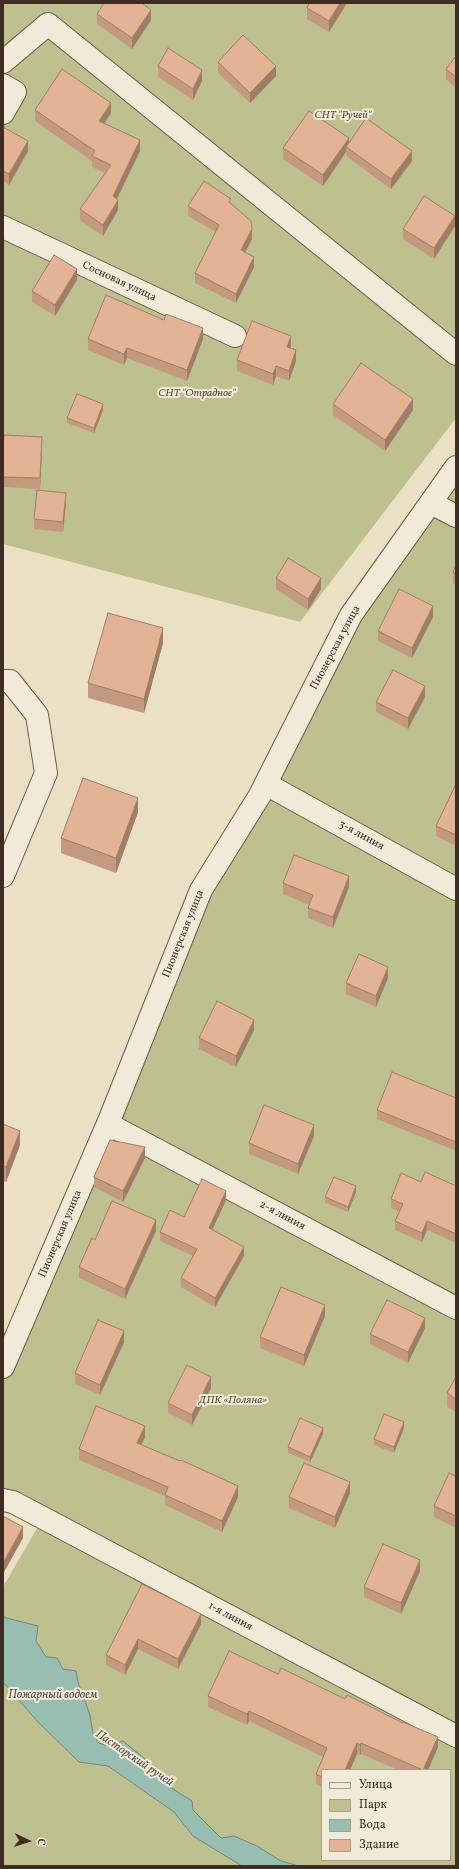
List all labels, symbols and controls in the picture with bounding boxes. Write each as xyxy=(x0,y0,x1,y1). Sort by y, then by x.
park label: СНТ "Ручей" xyxy=(314,109,372,123)
street label: Сосновая улица xyxy=(80,259,158,305)
park label: СНТ "Отрадное" xyxy=(158,387,236,401)
street label: Пионерская улица xyxy=(308,604,364,692)
street label: 3-я линия xyxy=(336,818,386,854)
street label: Пионерская улица xyxy=(160,888,208,980)
street label: Пионерская улица xyxy=(37,1188,85,1280)
street label: 2-я линия xyxy=(257,1198,307,1234)
park label: ДПК «Поляна» xyxy=(199,1394,267,1408)
street label: 1-я линия xyxy=(206,1600,254,1634)
water label: Пожарный водоем xyxy=(8,1689,98,1703)
water label: Пасторский ручей xyxy=(92,1728,176,1790)
legend xyxy=(321,1769,451,1861)
text: Улица xyxy=(359,1777,392,1793)
text: Парк xyxy=(359,1797,387,1813)
text: Вода xyxy=(359,1817,386,1833)
north arrow xyxy=(8,1821,48,1861)
text: Здание xyxy=(359,1837,399,1853)
text: С xyxy=(33,1838,48,1846)

